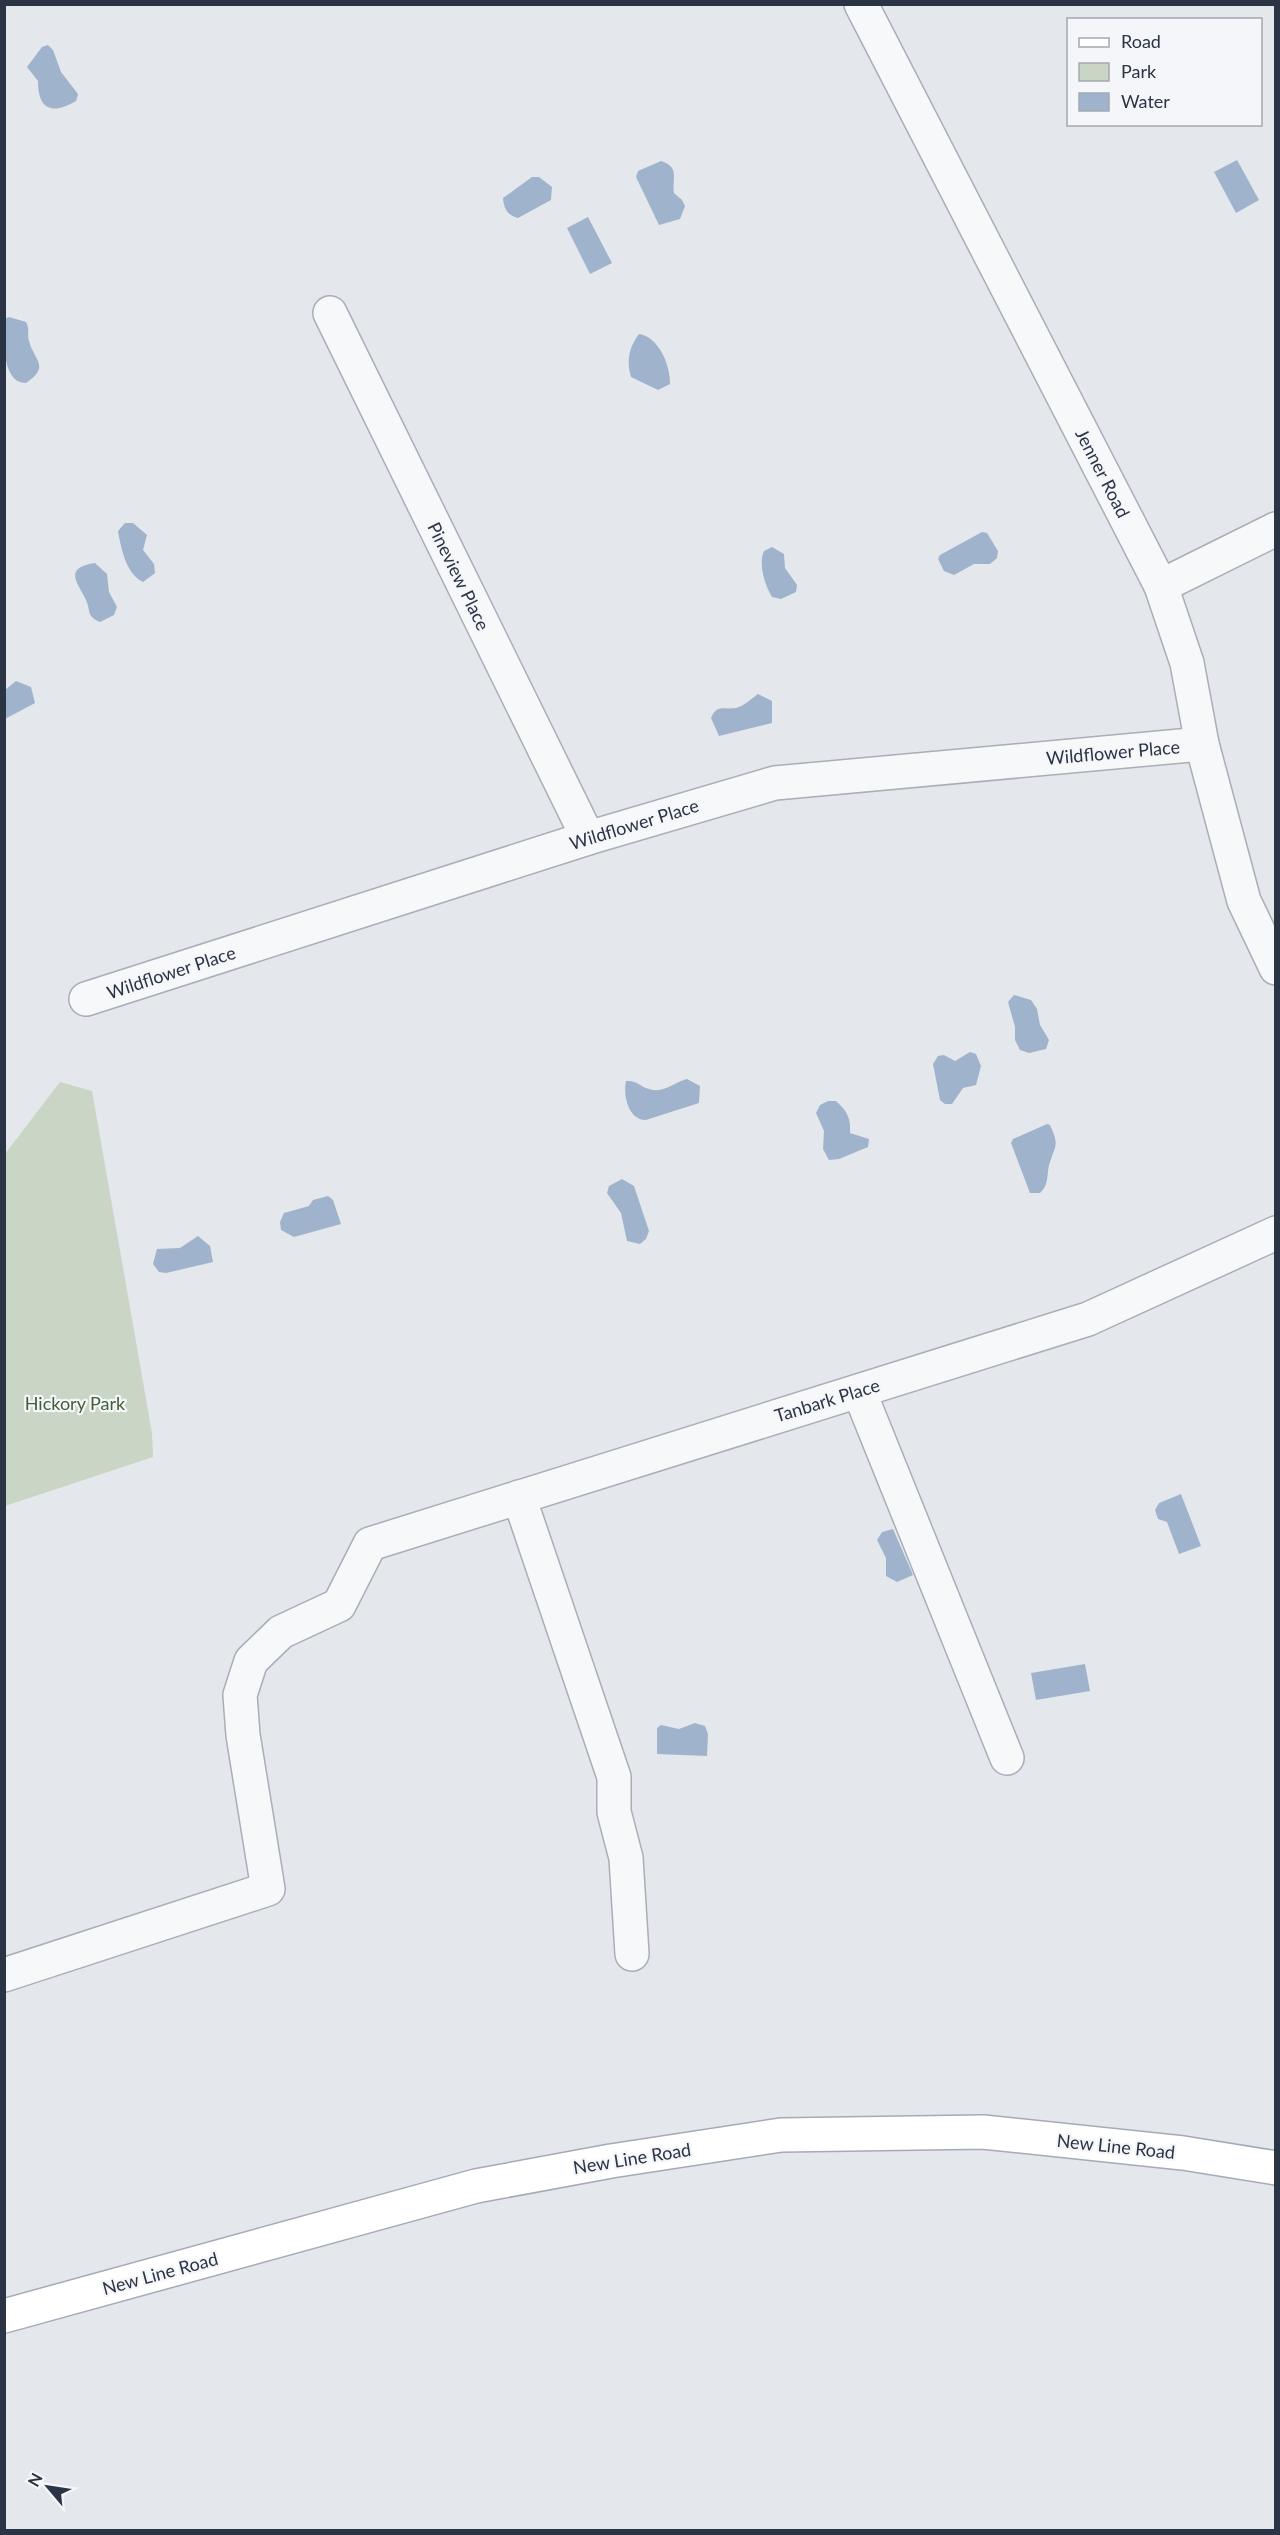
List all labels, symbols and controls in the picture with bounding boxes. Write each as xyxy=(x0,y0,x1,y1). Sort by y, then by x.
legend xyxy=(1067,18,1262,126)
text: Road xyxy=(1121,30,1161,52)
text: Park xyxy=(1121,60,1157,82)
text: Water xyxy=(1121,90,1170,112)
street label: Jenner Road xyxy=(1071,425,1135,521)
street label: Pineview Place xyxy=(423,518,495,634)
street label: Wildflower Place xyxy=(1045,735,1181,769)
street label: Wildflower Place xyxy=(567,794,701,854)
street label: Wildflower Place xyxy=(104,941,238,1003)
street label: Tanbark Place xyxy=(772,1374,882,1426)
park label: Hickory Park xyxy=(25,1392,126,1414)
street label: New Line Road xyxy=(1056,2129,1176,2163)
street label: New Line Road xyxy=(572,2138,692,2178)
street label: New Line Road xyxy=(100,2247,220,2299)
north arrow xyxy=(18,2457,78,2517)
text: N xyxy=(23,2469,46,2489)

